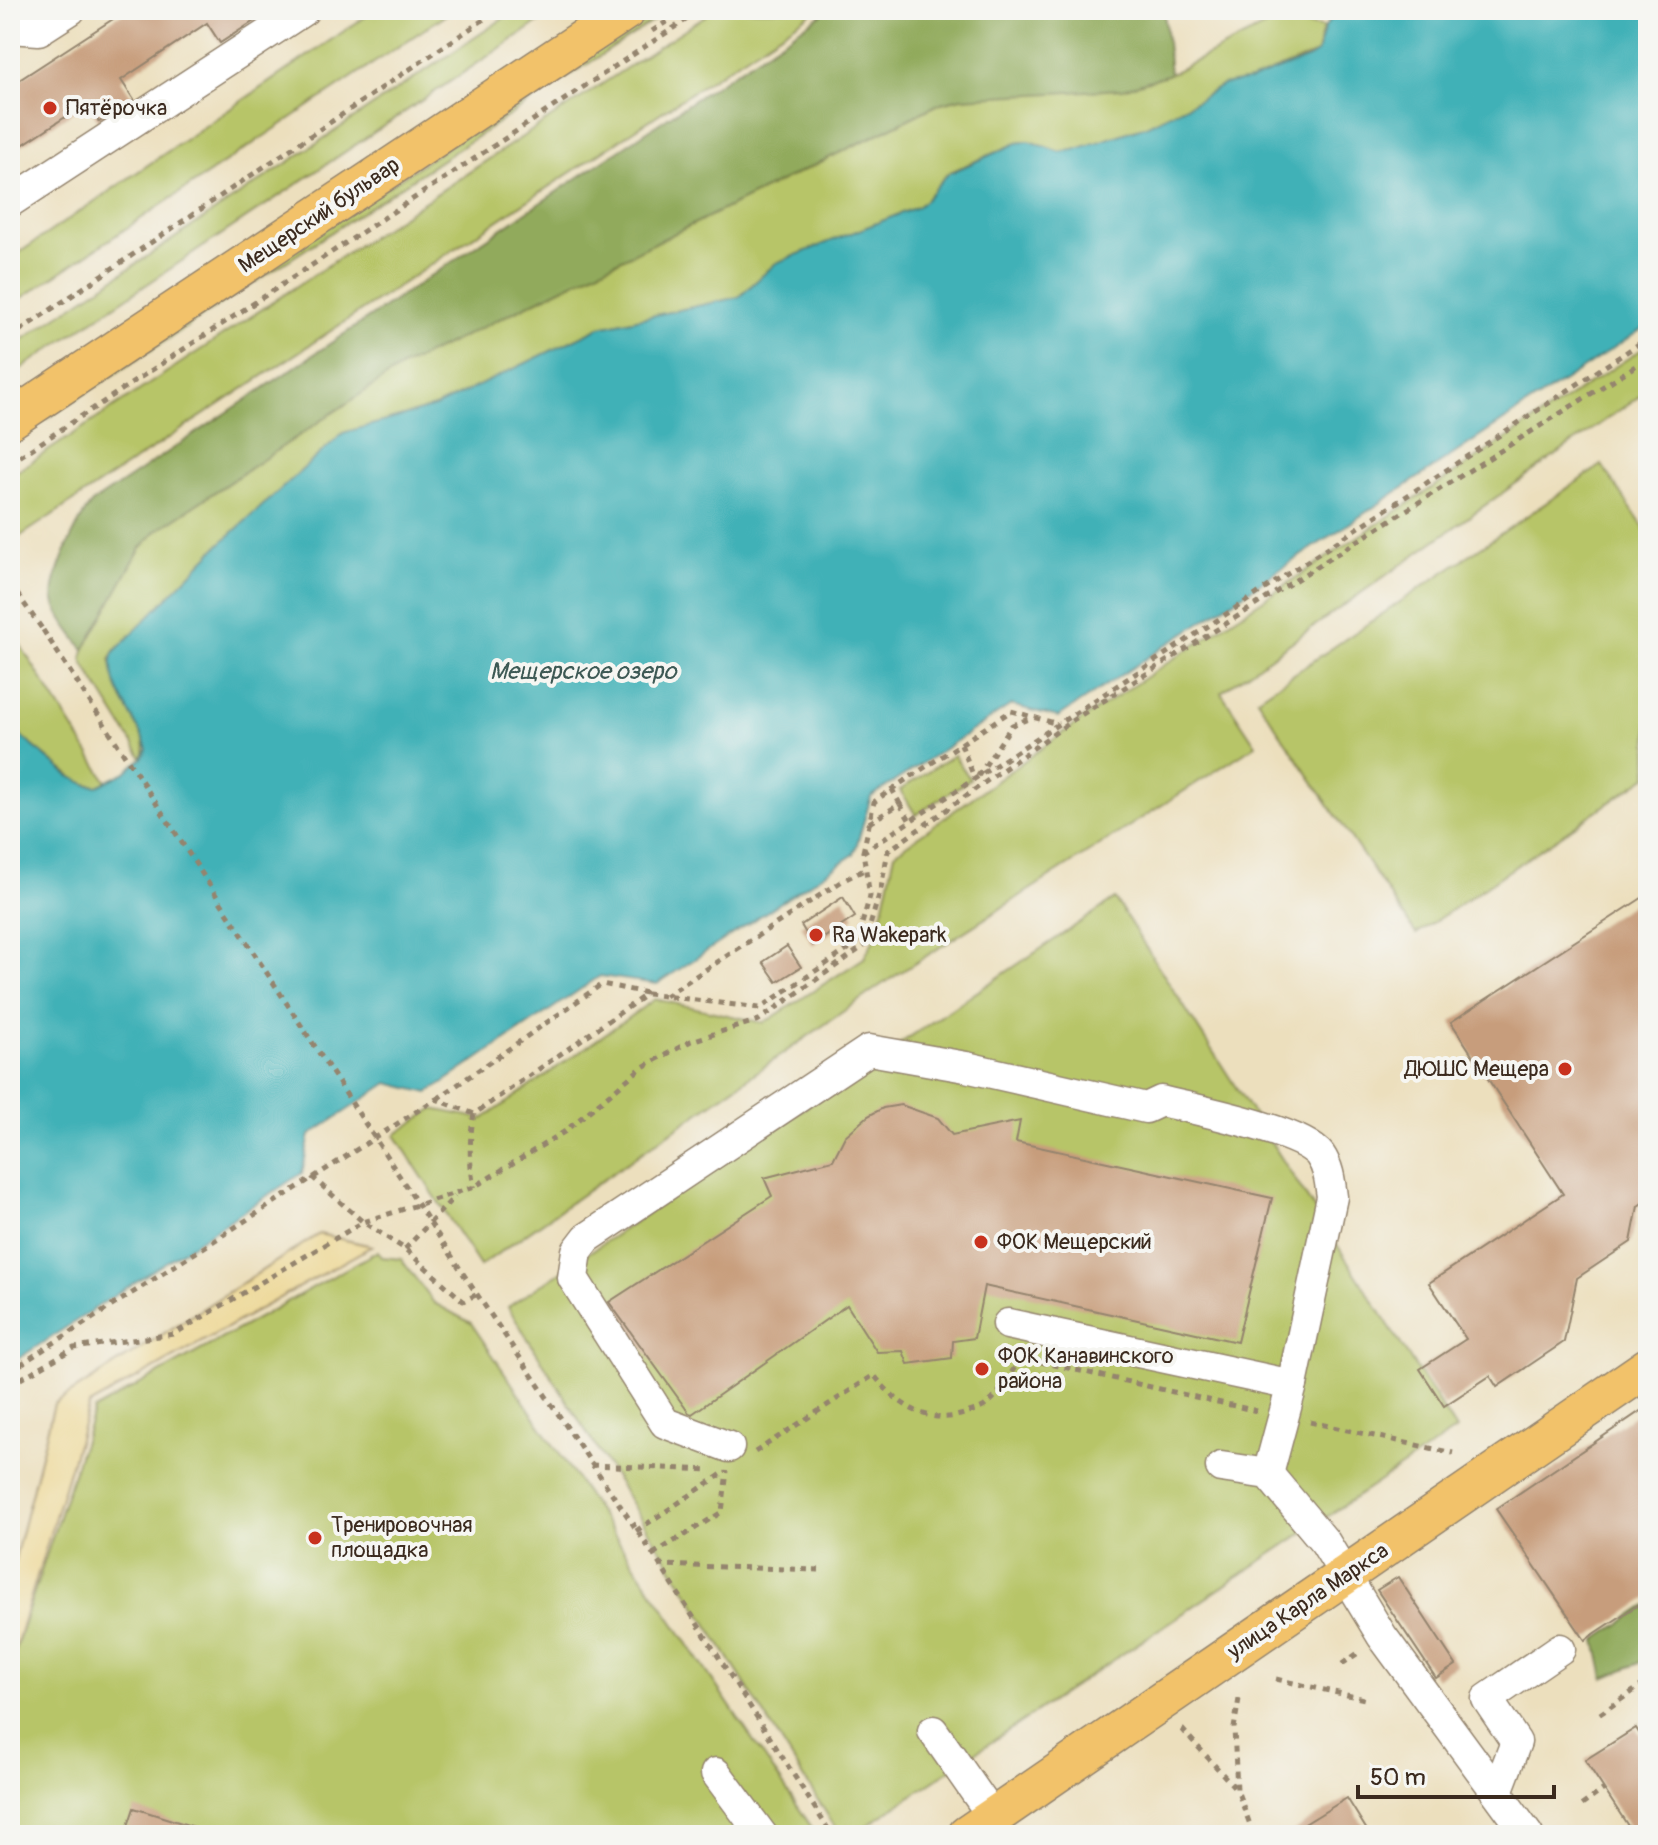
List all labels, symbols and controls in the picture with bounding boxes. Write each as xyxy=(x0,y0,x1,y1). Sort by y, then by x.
place label: Пятёрочка xyxy=(66,94,167,122)
marker: Пятёрочка xyxy=(41,99,59,117)
street label: Мещерский бульвар xyxy=(233,151,405,279)
water label: Мещерское озеро xyxy=(490,657,678,686)
place label: Ra Wakepark xyxy=(832,921,946,949)
marker: Ra Wakepark xyxy=(807,926,825,944)
place label: ДЮШС Мещера xyxy=(1404,1055,1549,1083)
marker: ДЮШС Мещера xyxy=(1556,1060,1574,1078)
place label: ФОК Мещерский xyxy=(997,1228,1152,1256)
marker: ФОК Мещерский xyxy=(972,1233,990,1251)
place label: ФОК Канавинского района xyxy=(998,1342,1174,1395)
marker: ФОК Канавинского района xyxy=(973,1360,991,1378)
place label: Тренировочная площадка xyxy=(331,1511,473,1564)
marker: Тренировочная площадка xyxy=(306,1529,324,1547)
street label: улица Карла Маркса xyxy=(1221,1537,1394,1666)
scale bar xyxy=(1358,1749,1554,1799)
text: 50 m xyxy=(1370,1763,1426,1792)

